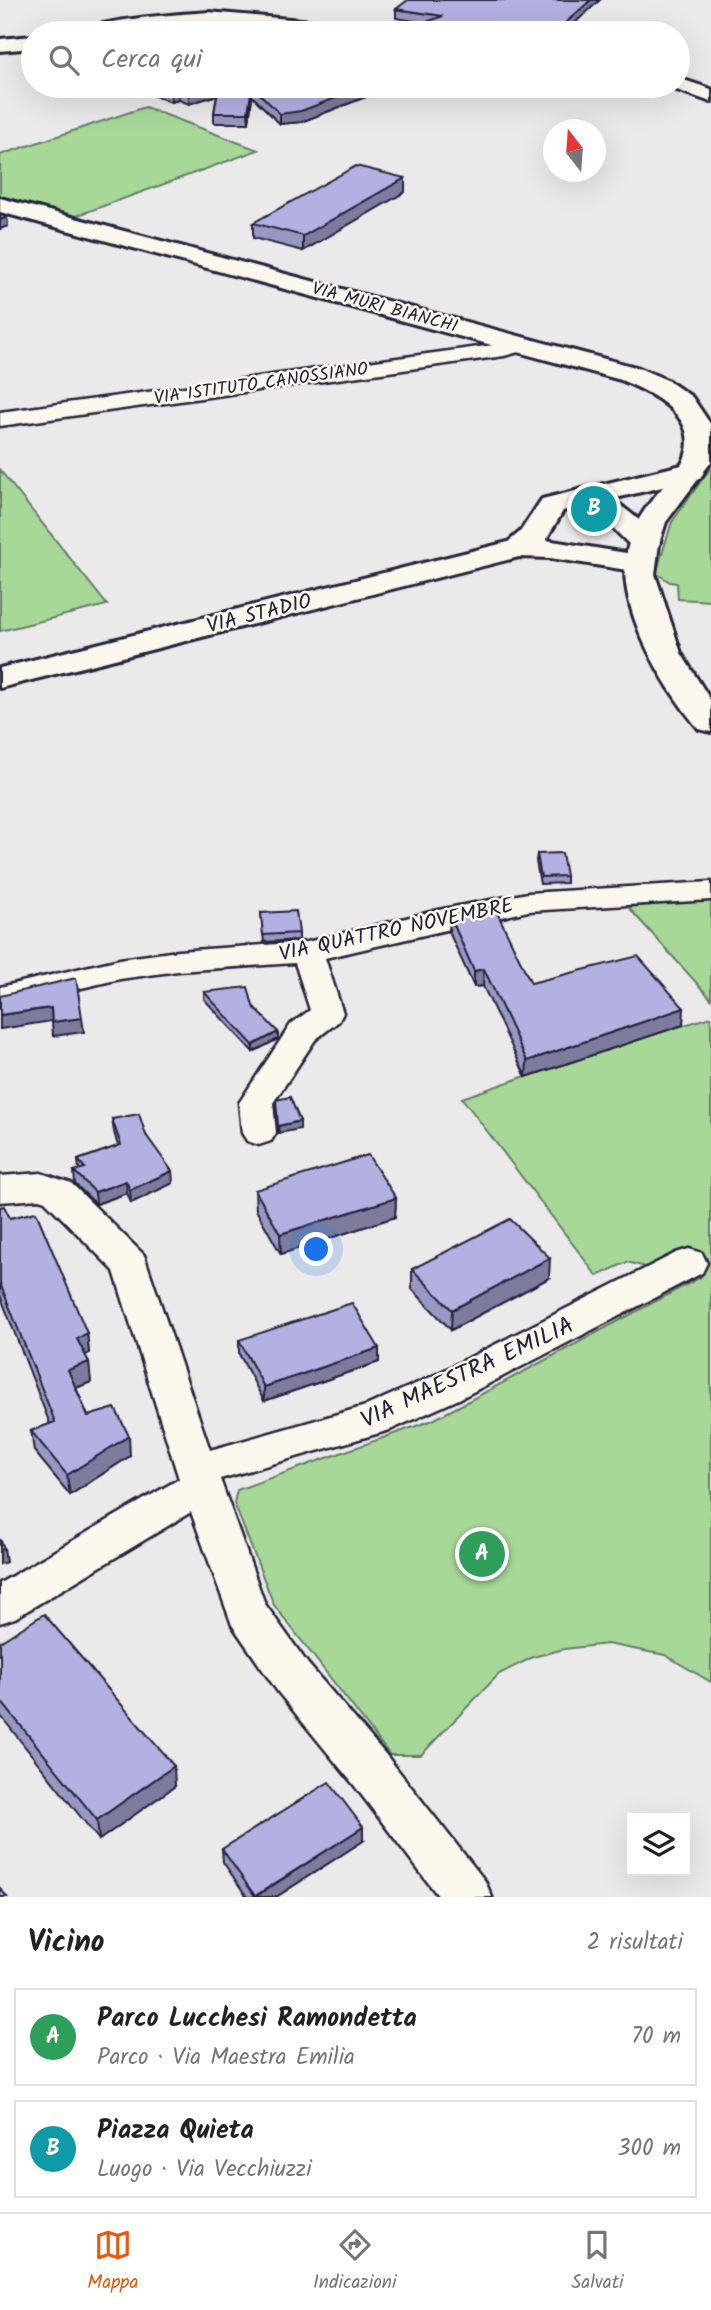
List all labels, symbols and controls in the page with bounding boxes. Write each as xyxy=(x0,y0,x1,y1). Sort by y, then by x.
search box xyxy=(21,21,690,98)
text: Cerca qui xyxy=(101,39,202,81)
icon: search xyxy=(45,41,83,79)
north arrow xyxy=(543,119,606,182)
street label: VIA MURI BIANCHI xyxy=(308,275,461,342)
street label: VIA ISTITUTO CANOSSIANO xyxy=(152,355,370,414)
pin: B xyxy=(571,483,617,535)
street label: VIA STADIO xyxy=(203,585,315,643)
street label: VIA QUATTRO NOVEMBRE xyxy=(276,889,517,971)
your location xyxy=(299,1232,333,1266)
street label: VIA MAESTRA EMILIA xyxy=(355,1307,581,1440)
pin: A xyxy=(459,1528,505,1580)
map controls xyxy=(627,1813,690,1876)
button: layers xyxy=(627,1813,690,1876)
text: Vicino xyxy=(28,1919,105,1967)
text: 2 risultati xyxy=(587,1925,683,1961)
text: Parco Lucchesi Ramondetta xyxy=(97,1998,417,2040)
text: A xyxy=(46,2019,60,2055)
text: 70 m xyxy=(631,2019,681,2055)
text: Parco · Via Maestra Emilia xyxy=(97,2040,355,2076)
text: Piazza Quieta xyxy=(97,2110,254,2152)
text: B xyxy=(46,2131,60,2167)
text: 300 m xyxy=(617,2131,681,2167)
text: Luogo · Via Vecchiuzzi xyxy=(97,2152,312,2188)
tab: Mappa xyxy=(87,2226,138,2298)
tab: Indicazioni xyxy=(313,2226,397,2298)
tab: Salvati xyxy=(571,2226,624,2298)

